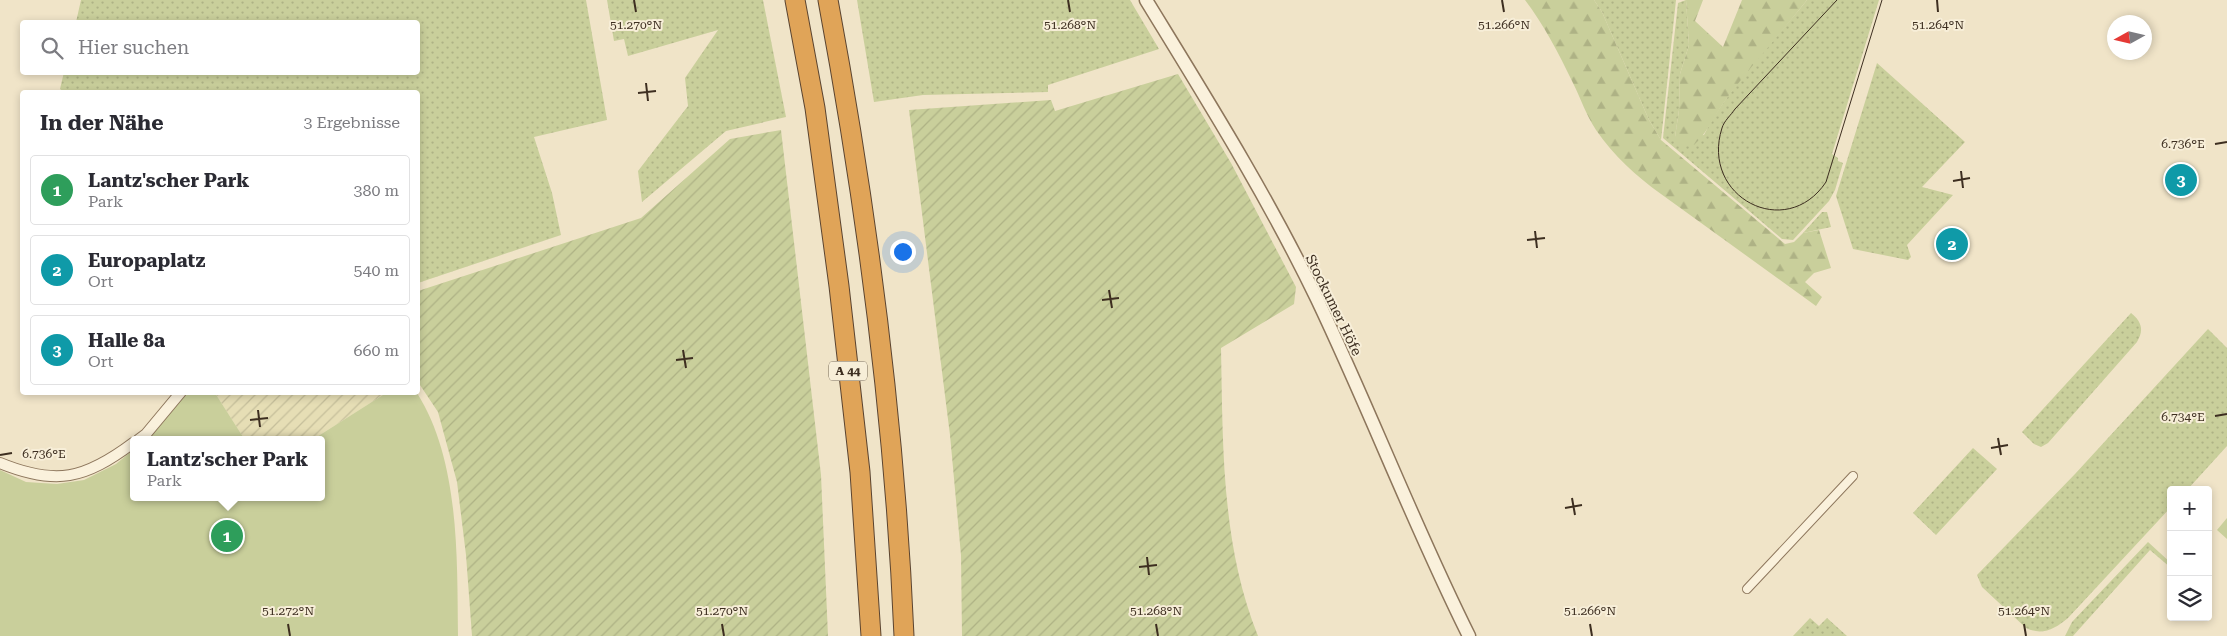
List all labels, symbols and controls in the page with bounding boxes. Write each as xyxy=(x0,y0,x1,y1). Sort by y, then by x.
north arrow xyxy=(2107,15,2152,60)
text: 51.270°N xyxy=(610,18,662,32)
text: 51.268°N xyxy=(1044,18,1096,32)
text: 51.266°N xyxy=(1478,18,1530,32)
text: 51.264°N xyxy=(1912,18,1964,32)
search box xyxy=(20,20,420,75)
icon: search xyxy=(38,34,66,62)
text: Hier suchen xyxy=(78,36,189,59)
text: In der Nähe xyxy=(40,111,163,135)
text: 3 Ergebnisse xyxy=(303,113,400,132)
text: 6.736°E xyxy=(2161,137,2205,151)
pin: 3 xyxy=(2165,161,2197,199)
text: Lantz'scher Park xyxy=(88,169,249,192)
text: 1 xyxy=(53,181,61,200)
text: 380 m xyxy=(353,181,399,200)
text: Park xyxy=(88,192,123,211)
pin: 2 xyxy=(1936,225,1968,263)
your location xyxy=(890,239,916,265)
text: Europaplatz xyxy=(88,249,205,272)
street label: Stockumer Höfe xyxy=(1303,252,1366,358)
text: 2 xyxy=(53,261,61,280)
text: 540 m xyxy=(353,261,399,280)
text: Ort xyxy=(88,272,114,291)
text: Halle 8a xyxy=(88,329,165,352)
text: 3 xyxy=(53,341,61,360)
text: 660 m xyxy=(353,341,399,360)
text: Ort xyxy=(88,352,114,371)
road number: A 44 xyxy=(829,362,867,381)
text: 6.734°E xyxy=(2161,410,2205,424)
popup xyxy=(130,436,325,501)
text: 6.736°E xyxy=(22,447,66,461)
text: Lantz'scher Park xyxy=(147,448,308,471)
text: Park xyxy=(147,471,182,490)
map controls xyxy=(2167,486,2212,621)
button: + xyxy=(2167,486,2212,531)
pin: 1 xyxy=(211,517,243,555)
button: − xyxy=(2167,531,2212,576)
button: layers xyxy=(2167,576,2212,621)
text: 51.272°N xyxy=(262,604,314,618)
text: 51.270°N xyxy=(696,604,748,618)
text: 51.268°N xyxy=(1130,604,1182,618)
text: 51.266°N xyxy=(1564,604,1616,618)
text: 51.264°N xyxy=(1998,604,2050,618)

